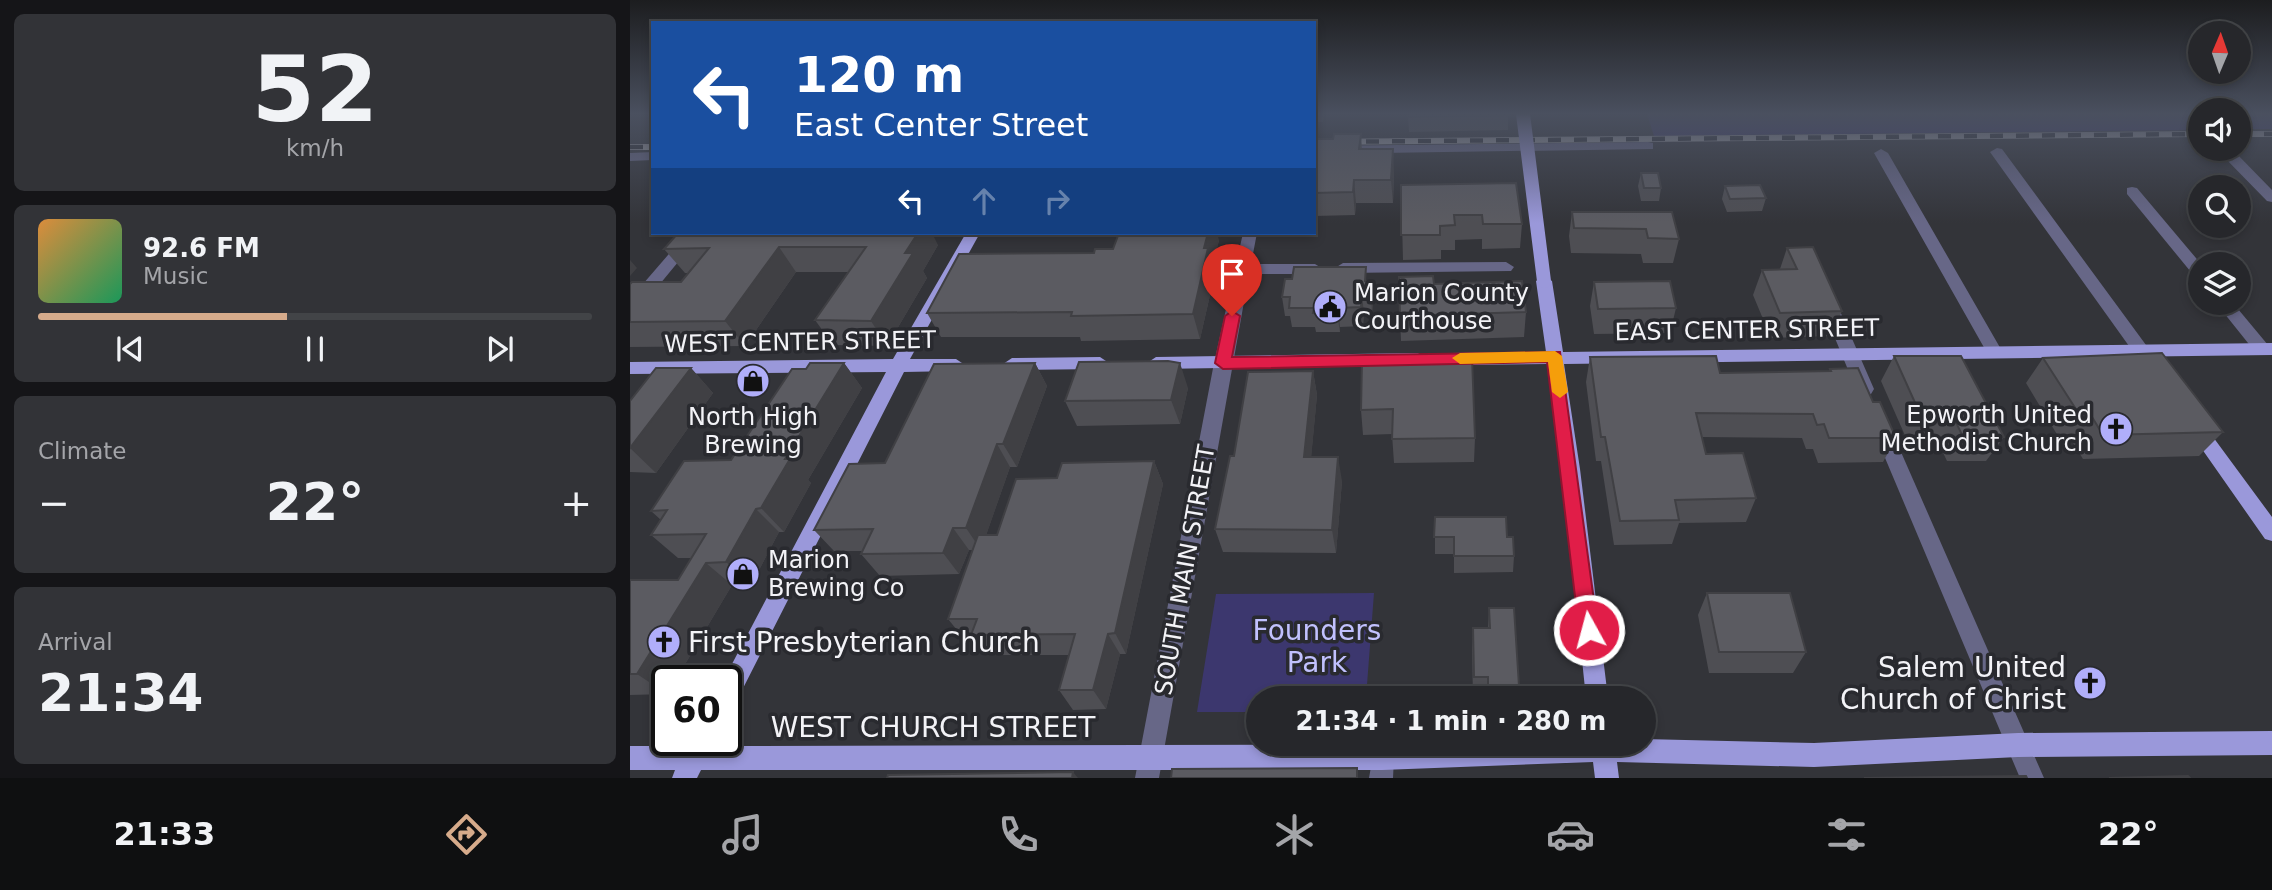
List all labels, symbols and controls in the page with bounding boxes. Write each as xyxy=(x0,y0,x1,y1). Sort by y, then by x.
north arrow xyxy=(2188,21,2250,84)
map controls xyxy=(2188,21,2251,315)
text: 52 xyxy=(252,37,378,142)
text: 120 m xyxy=(794,47,964,104)
icon: left xyxy=(679,49,770,140)
button: sound xyxy=(2188,98,2251,161)
text: East Center Street xyxy=(794,106,1088,144)
text: km/h xyxy=(286,135,344,161)
button: search xyxy=(2188,175,2251,238)
icon: left xyxy=(892,182,930,220)
icon: ahead xyxy=(965,182,1003,220)
icon: right xyxy=(1038,182,1076,220)
text: 92.6 FM xyxy=(143,233,260,263)
pin xyxy=(1202,244,1262,316)
button: layers xyxy=(2188,252,2251,315)
icon: arrive xyxy=(1213,255,1251,293)
text: Music xyxy=(143,263,208,289)
place label: Marion County Courthouse xyxy=(1354,279,1529,335)
public building icon: Marion County Courthouse xyxy=(1311,288,1349,326)
street label: EAST CENTER STREET xyxy=(1614,314,1880,346)
street label: WEST CENTER STREET xyxy=(664,326,937,358)
icon: previous xyxy=(111,330,149,368)
icon: pause xyxy=(296,330,334,368)
icon: next xyxy=(481,330,519,368)
shop icon: North High Brewing xyxy=(734,362,772,400)
place label: Epworth United Methodist Church xyxy=(1881,401,2092,457)
place label: North High Brewing xyxy=(688,403,818,459)
church icon: Epworth United Methodist Church xyxy=(2097,410,2135,448)
text: Climate xyxy=(38,438,127,464)
street label: SOUTH MAIN STREET xyxy=(1149,442,1221,697)
text: 22° xyxy=(266,472,364,532)
text: − xyxy=(38,481,70,525)
text: + xyxy=(560,481,592,525)
place label: Marion Brewing Co xyxy=(768,546,904,602)
shop icon: Marion Brewing Co xyxy=(724,555,762,593)
position arrow xyxy=(1552,593,1626,667)
park label: Founders Park xyxy=(1253,614,1381,679)
church icon: First Presbyterian Church xyxy=(645,623,683,661)
place label: First Presbyterian Church xyxy=(688,626,1040,659)
text: Arrival xyxy=(38,629,113,655)
place label: Salem United Church of Christ xyxy=(1840,651,2066,716)
text: 21:34 xyxy=(38,663,204,723)
church icon: Salem United Church of Christ xyxy=(2071,664,2109,702)
speed limit sign: 60 xyxy=(651,665,742,756)
text: 21:34 · 1 min · 280 m xyxy=(1296,706,1606,736)
street label: WEST CHURCH STREET xyxy=(771,711,1096,744)
icon: directions xyxy=(442,810,491,859)
icon: music xyxy=(718,810,767,859)
icon: phone xyxy=(994,810,1043,859)
icon: climate xyxy=(1270,810,1319,859)
icon: car xyxy=(1546,810,1595,859)
icon: filters xyxy=(1822,810,1871,859)
text: 21:33 xyxy=(113,815,215,853)
text: 22° xyxy=(2098,815,2158,853)

